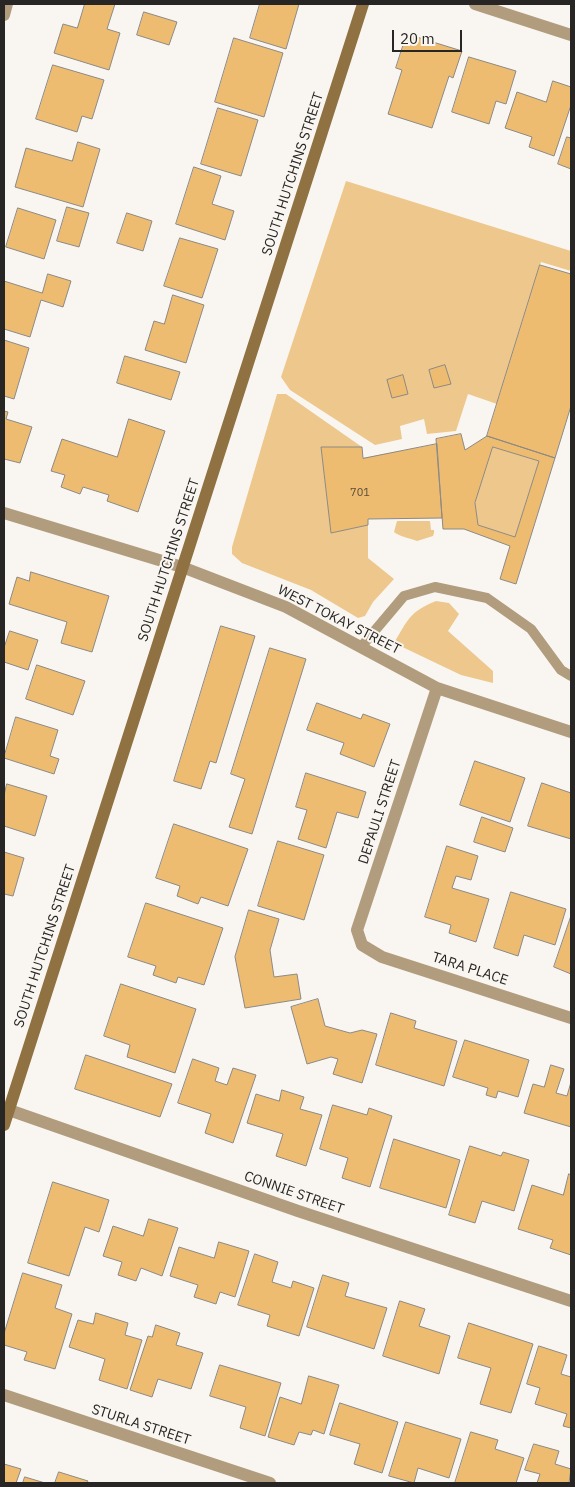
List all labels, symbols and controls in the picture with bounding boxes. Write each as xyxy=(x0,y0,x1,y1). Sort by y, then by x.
scale bar xyxy=(395,20,465,52)
text: 20 m xyxy=(400,29,435,48)
street label: SOUTH HUTCHINS STREET xyxy=(259,90,327,258)
street label: SOUTH HUTCHINS STREET xyxy=(135,476,203,644)
house number: 701 xyxy=(350,486,370,500)
street label: WEST TOKAY STREET xyxy=(275,582,403,658)
street label: DEPAULI STREET xyxy=(355,758,405,866)
street label: SOUTH HUTCHINS STREET xyxy=(11,862,79,1030)
street label: TARA PLACE xyxy=(430,949,510,989)
street label: CONNIE STREET xyxy=(242,1168,346,1218)
street label: STURLA STREET xyxy=(89,1401,193,1449)

